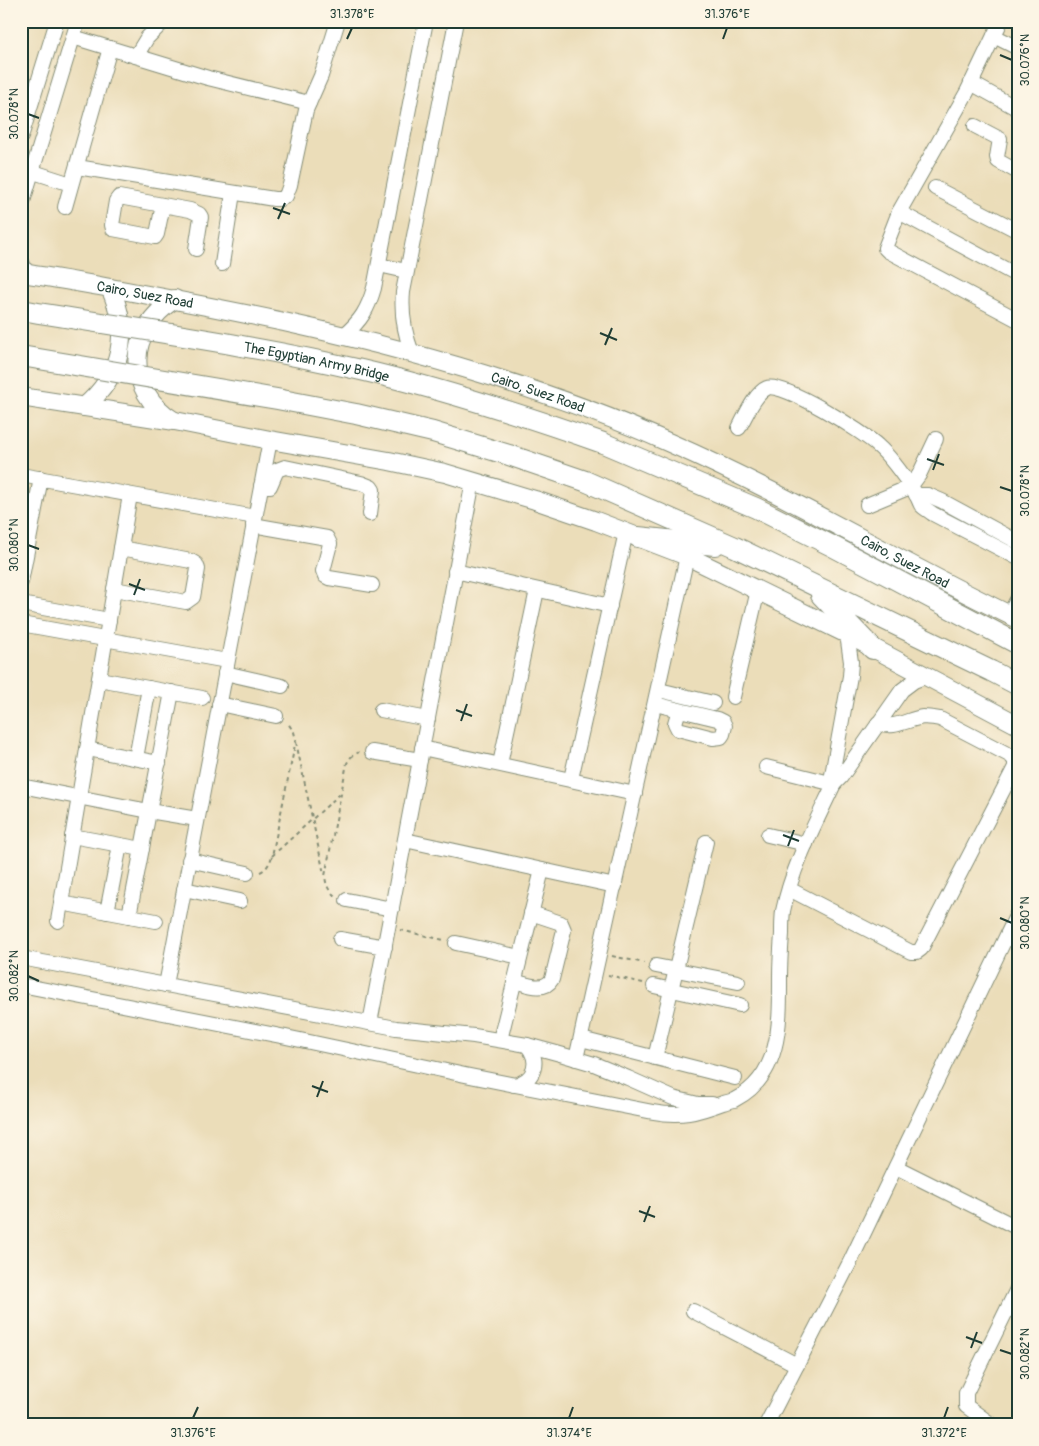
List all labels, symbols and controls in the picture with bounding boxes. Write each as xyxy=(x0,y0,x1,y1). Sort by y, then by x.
text: 31.378°E xyxy=(330,7,374,22)
text: 31.376°E xyxy=(704,7,750,22)
text: 30.076°N xyxy=(1018,34,1033,86)
text: 30.078°N xyxy=(7,88,22,140)
street label: Cairo, Suez Road xyxy=(95,277,195,312)
street label: The Egyptian Army Bridge xyxy=(242,338,391,385)
street label: Cairo, Suez Road xyxy=(489,368,587,416)
text: 30.078°N xyxy=(1018,465,1033,517)
text: 30.080°N xyxy=(7,518,22,572)
street label: Cairo, Suez Road xyxy=(858,531,952,592)
text: 30.080°N xyxy=(1018,896,1033,950)
text: 30.082°N xyxy=(7,950,22,1002)
text: 30.082°N xyxy=(1018,1328,1033,1380)
text: 31.376°E xyxy=(170,1426,216,1441)
text: 31.374°E xyxy=(546,1426,592,1441)
text: 31.372°E xyxy=(921,1426,967,1441)

